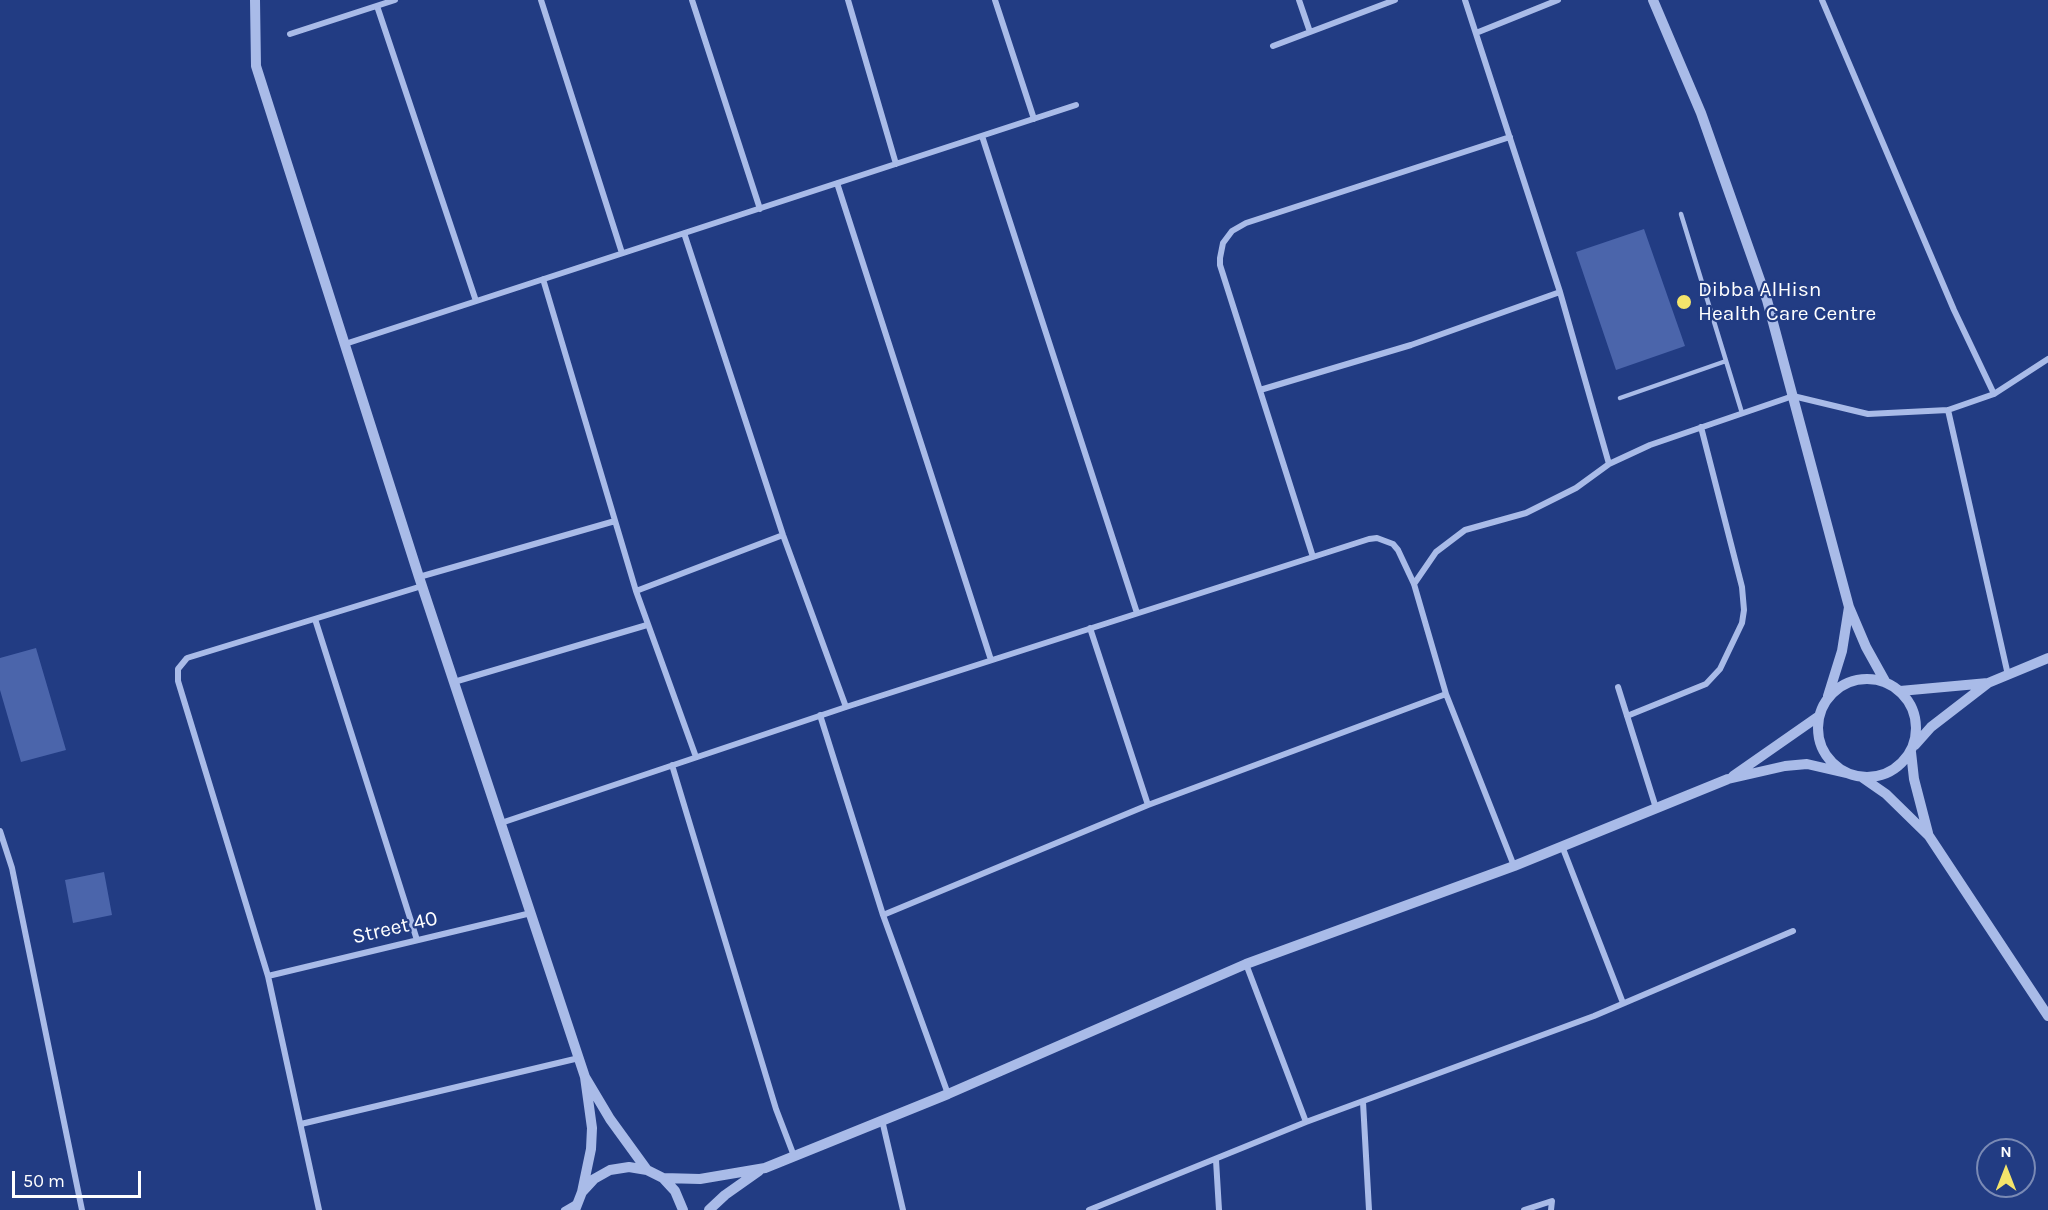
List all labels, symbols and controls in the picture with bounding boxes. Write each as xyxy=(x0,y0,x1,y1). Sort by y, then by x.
place label: Dibba AlHisn Health Care Centre xyxy=(1698,277,1876,327)
marker: Dibba AlHisn Health Care Centre xyxy=(1675,293,1693,311)
street label: Street 40 xyxy=(350,906,440,950)
north arrow xyxy=(1976,1138,2036,1198)
text: N xyxy=(2000,1142,2012,1161)
scale bar xyxy=(15,1159,144,1197)
text: 50 m xyxy=(23,1170,65,1192)

